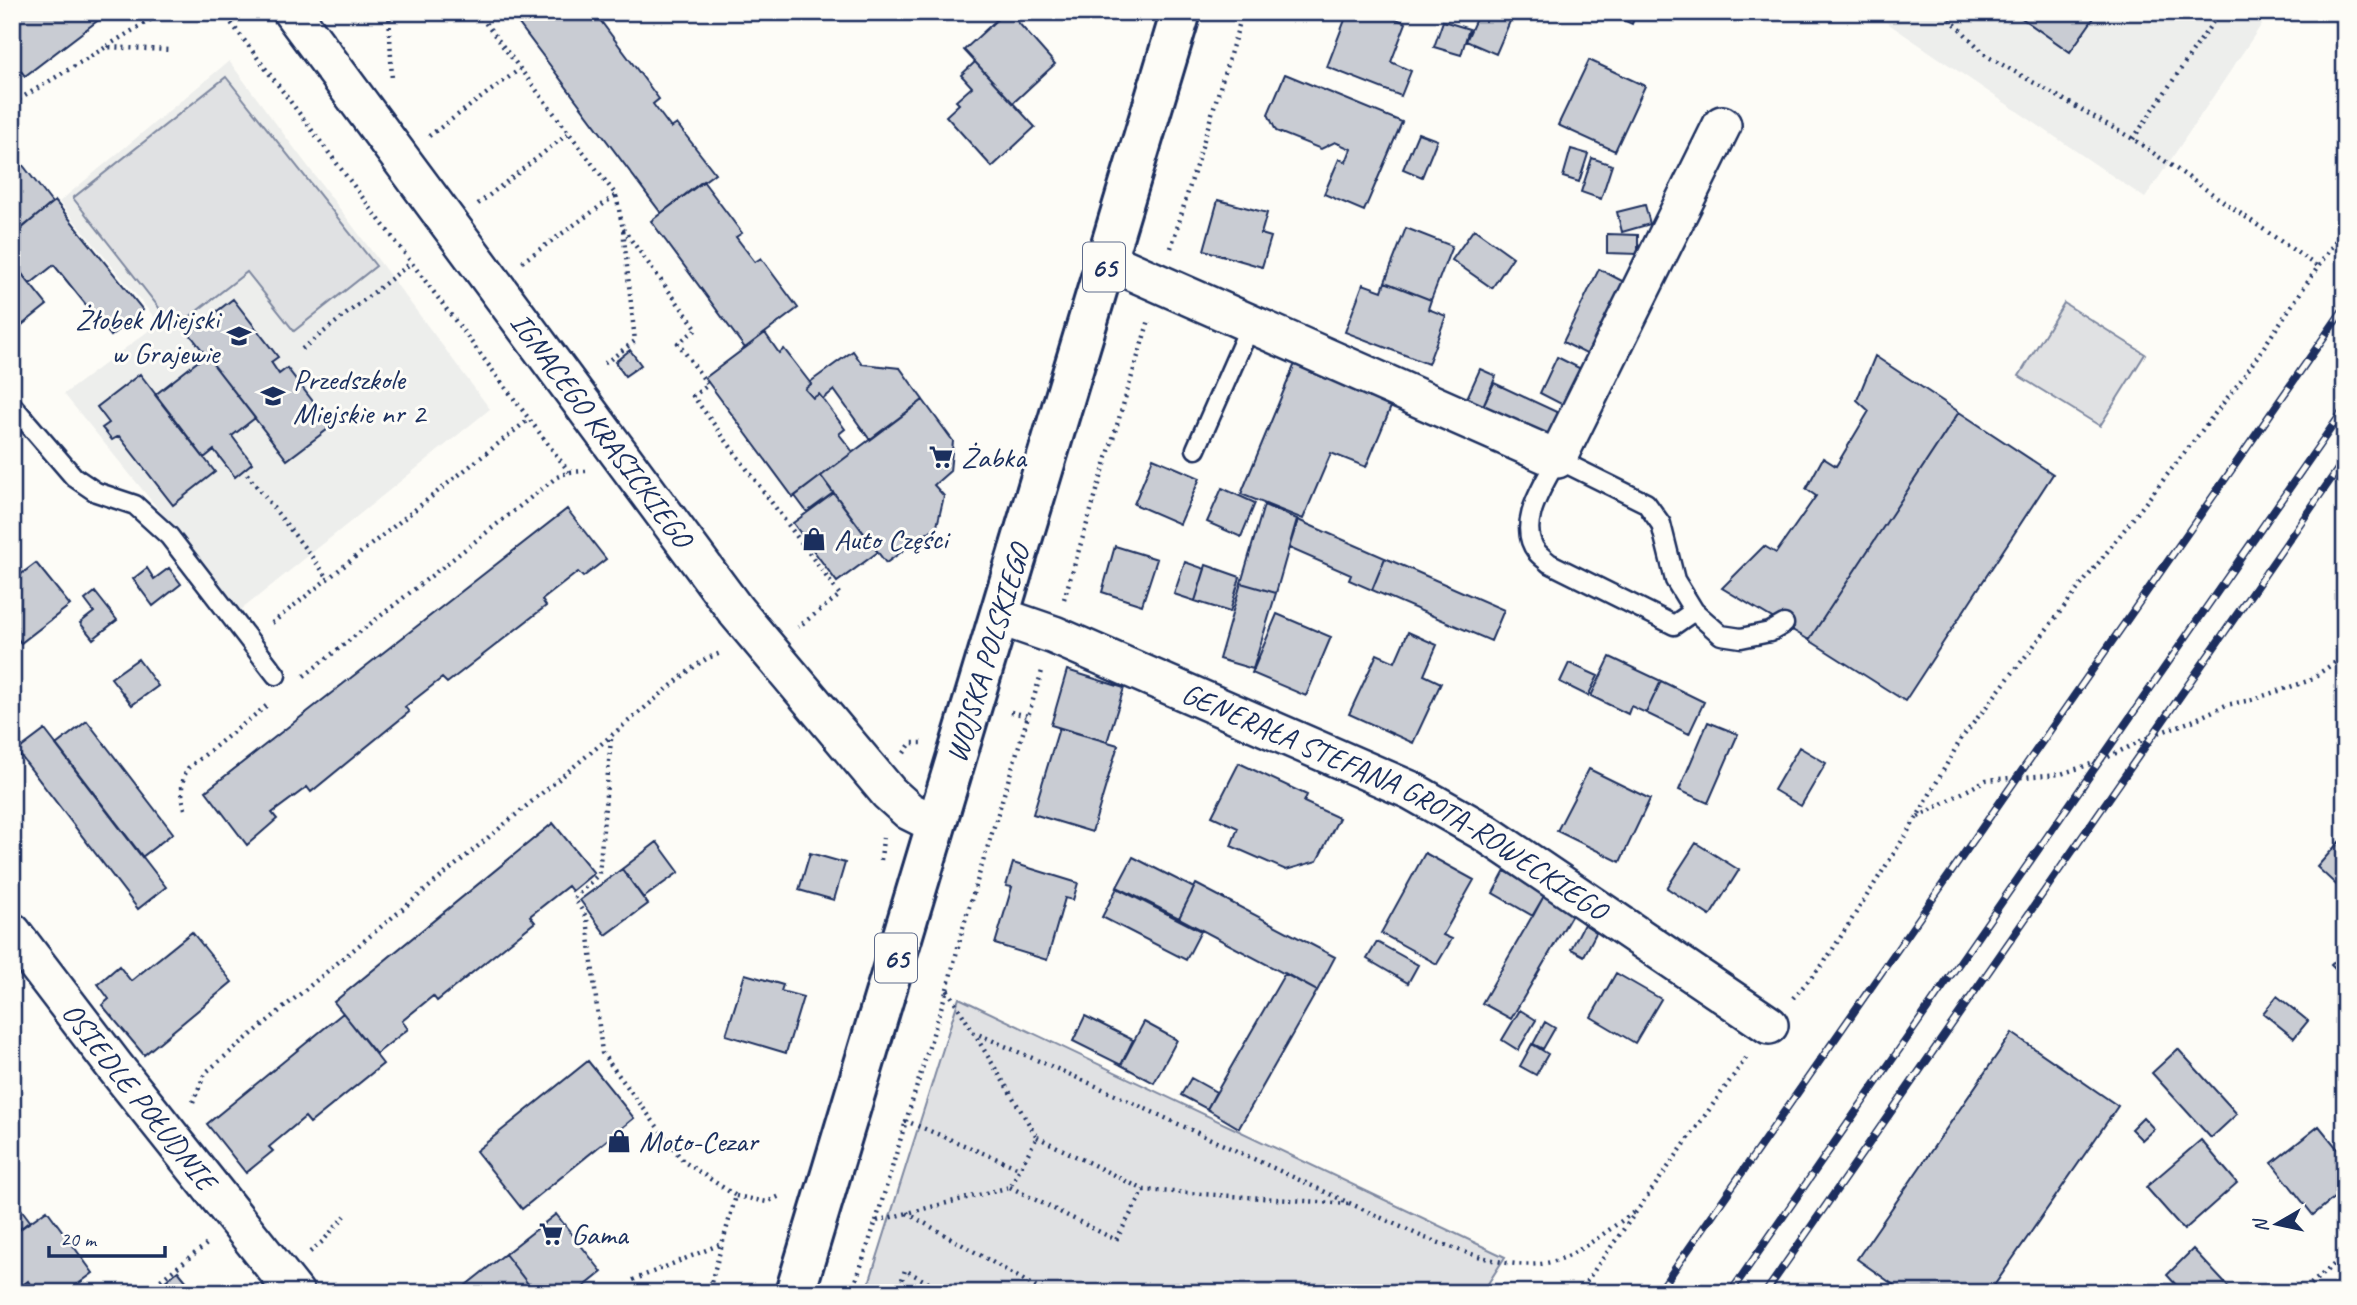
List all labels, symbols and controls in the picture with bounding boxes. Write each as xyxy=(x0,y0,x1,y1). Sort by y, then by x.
road number: 65 xyxy=(1083,243,1125,292)
place label: Żłobek Miejski w Grajewie xyxy=(75,300,222,372)
street label: IGNACEGO KRASICKIEGO xyxy=(502,305,703,557)
school or university icon: Żłobek Miejski w Grajewie xyxy=(225,322,253,350)
place label: Przedszkole Miejskie nr 2 xyxy=(293,360,428,432)
school or university icon: Przedszkole Miejskie nr 2 xyxy=(259,382,287,410)
place label: Żabka xyxy=(961,438,1028,476)
supermarket icon: Żabka xyxy=(927,443,955,471)
place label: Auto Części xyxy=(834,520,951,558)
shop icon: Auto Części xyxy=(800,525,828,553)
street label: WOJSKA POLSKIEGO xyxy=(937,537,1039,767)
street label: GENERAŁA STEFANA GROTA-ROWECKIEGO xyxy=(1176,674,1617,931)
road number: 65 xyxy=(875,934,917,982)
street label: OSIEDLE POŁUDNIE xyxy=(54,995,227,1201)
place label: Moto-Cezar xyxy=(639,1122,760,1160)
shop icon: Moto-Cezar xyxy=(605,1127,633,1155)
north arrow xyxy=(2242,1190,2312,1260)
scale bar xyxy=(49,1214,164,1258)
place label: Gama xyxy=(571,1215,630,1253)
text: N xyxy=(2248,1216,2274,1234)
supermarket icon: Gama xyxy=(537,1220,565,1248)
text: 20 m xyxy=(60,1226,98,1252)

